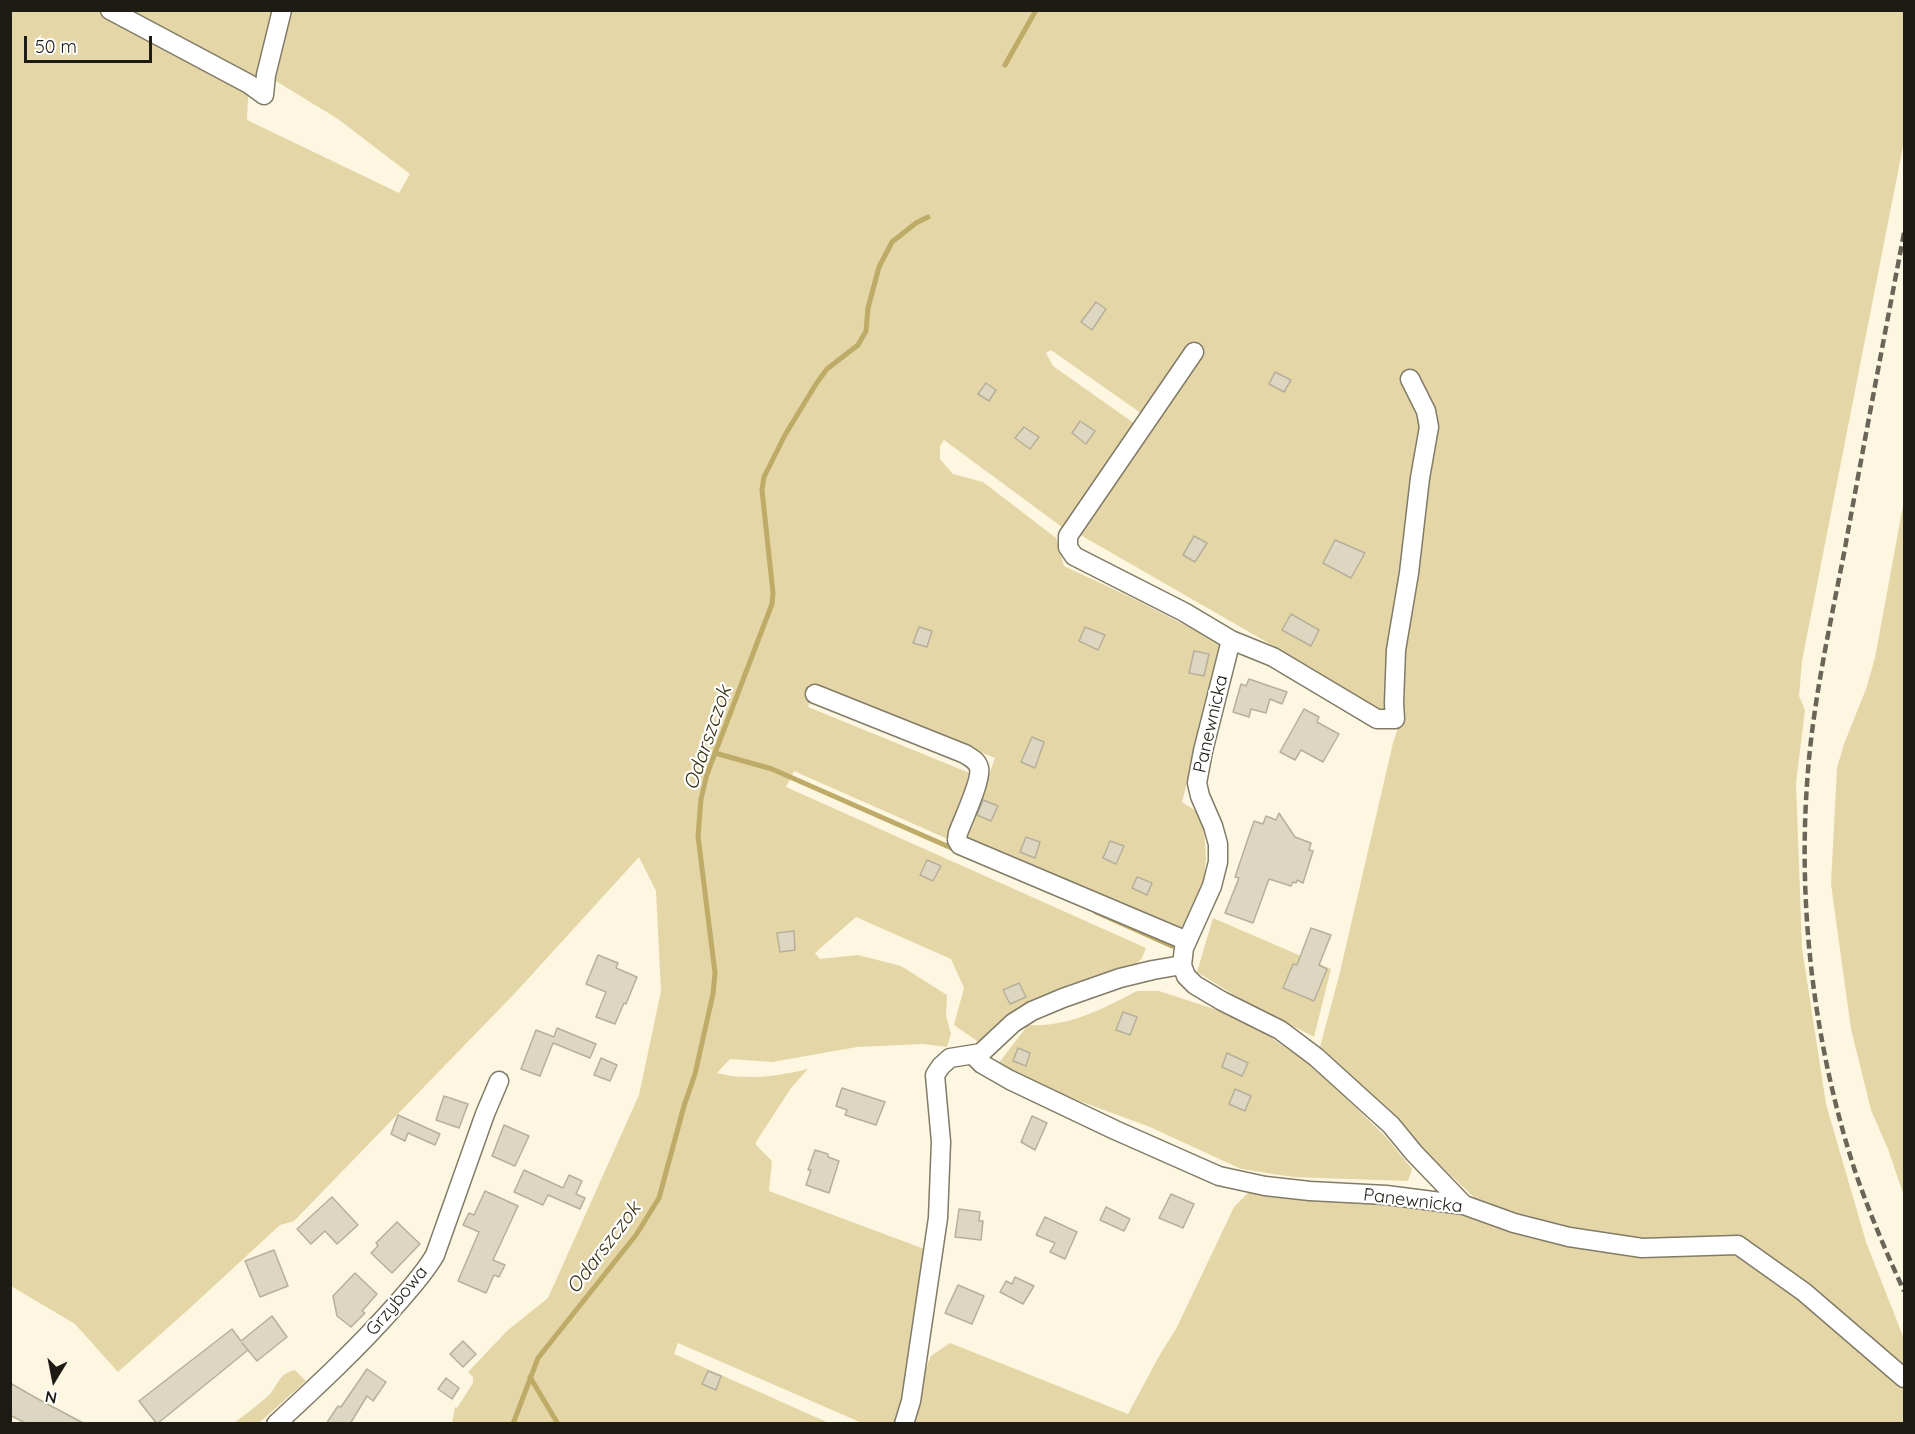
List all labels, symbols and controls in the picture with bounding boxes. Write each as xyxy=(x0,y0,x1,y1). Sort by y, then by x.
scale bar xyxy=(27,24,154,62)
text: 50 m xyxy=(35,35,77,58)
street label: Panewnicka xyxy=(1189,673,1233,775)
water label: Odarszczok xyxy=(679,683,737,793)
street label: Panewnicka xyxy=(1362,1184,1464,1218)
water label: Odarszczok xyxy=(562,1197,646,1299)
street label: Grzybowa xyxy=(362,1262,432,1340)
north arrow xyxy=(24,1350,84,1410)
text: N xyxy=(43,1387,58,1409)

